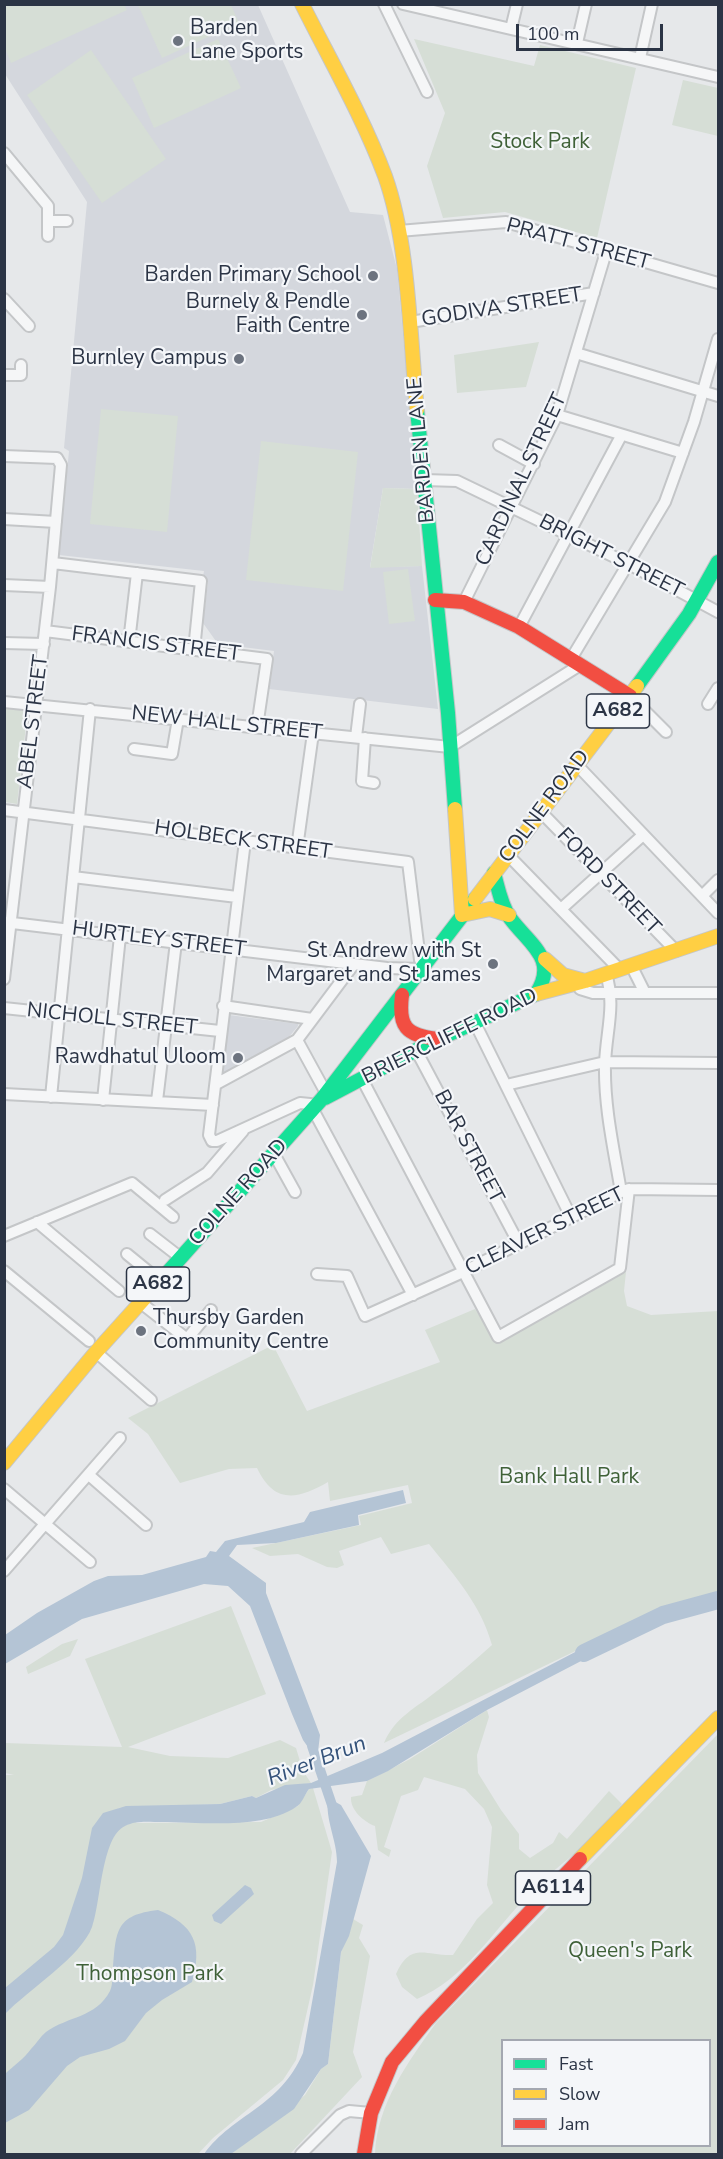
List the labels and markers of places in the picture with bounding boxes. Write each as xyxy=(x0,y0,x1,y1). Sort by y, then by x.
place label: Barden Lane Sports xyxy=(190,16,303,66)
marker: Barden Lane Sports xyxy=(171,34,185,48)
place label: Barden Primary School xyxy=(144,263,361,289)
marker: Barden Primary School xyxy=(366,269,380,283)
place label: Burnely & Pendle Faith Centre xyxy=(186,290,350,340)
marker: Burnely & Pendle Faith Centre xyxy=(355,308,369,322)
place label: Burnley Campus xyxy=(71,346,227,372)
marker: Burnley Campus xyxy=(232,352,246,366)
place label: St Andrew with St Margaret and St James xyxy=(266,939,481,989)
marker: St Andrew with St Margaret and St James xyxy=(486,957,500,971)
place label: Rawdhatul Uloom xyxy=(55,1045,226,1071)
marker: Rawdhatul Uloom xyxy=(231,1051,245,1065)
place label: Thursby Garden Community Centre xyxy=(153,1306,329,1356)
marker: Thursby Garden Community Centre xyxy=(134,1324,148,1338)

